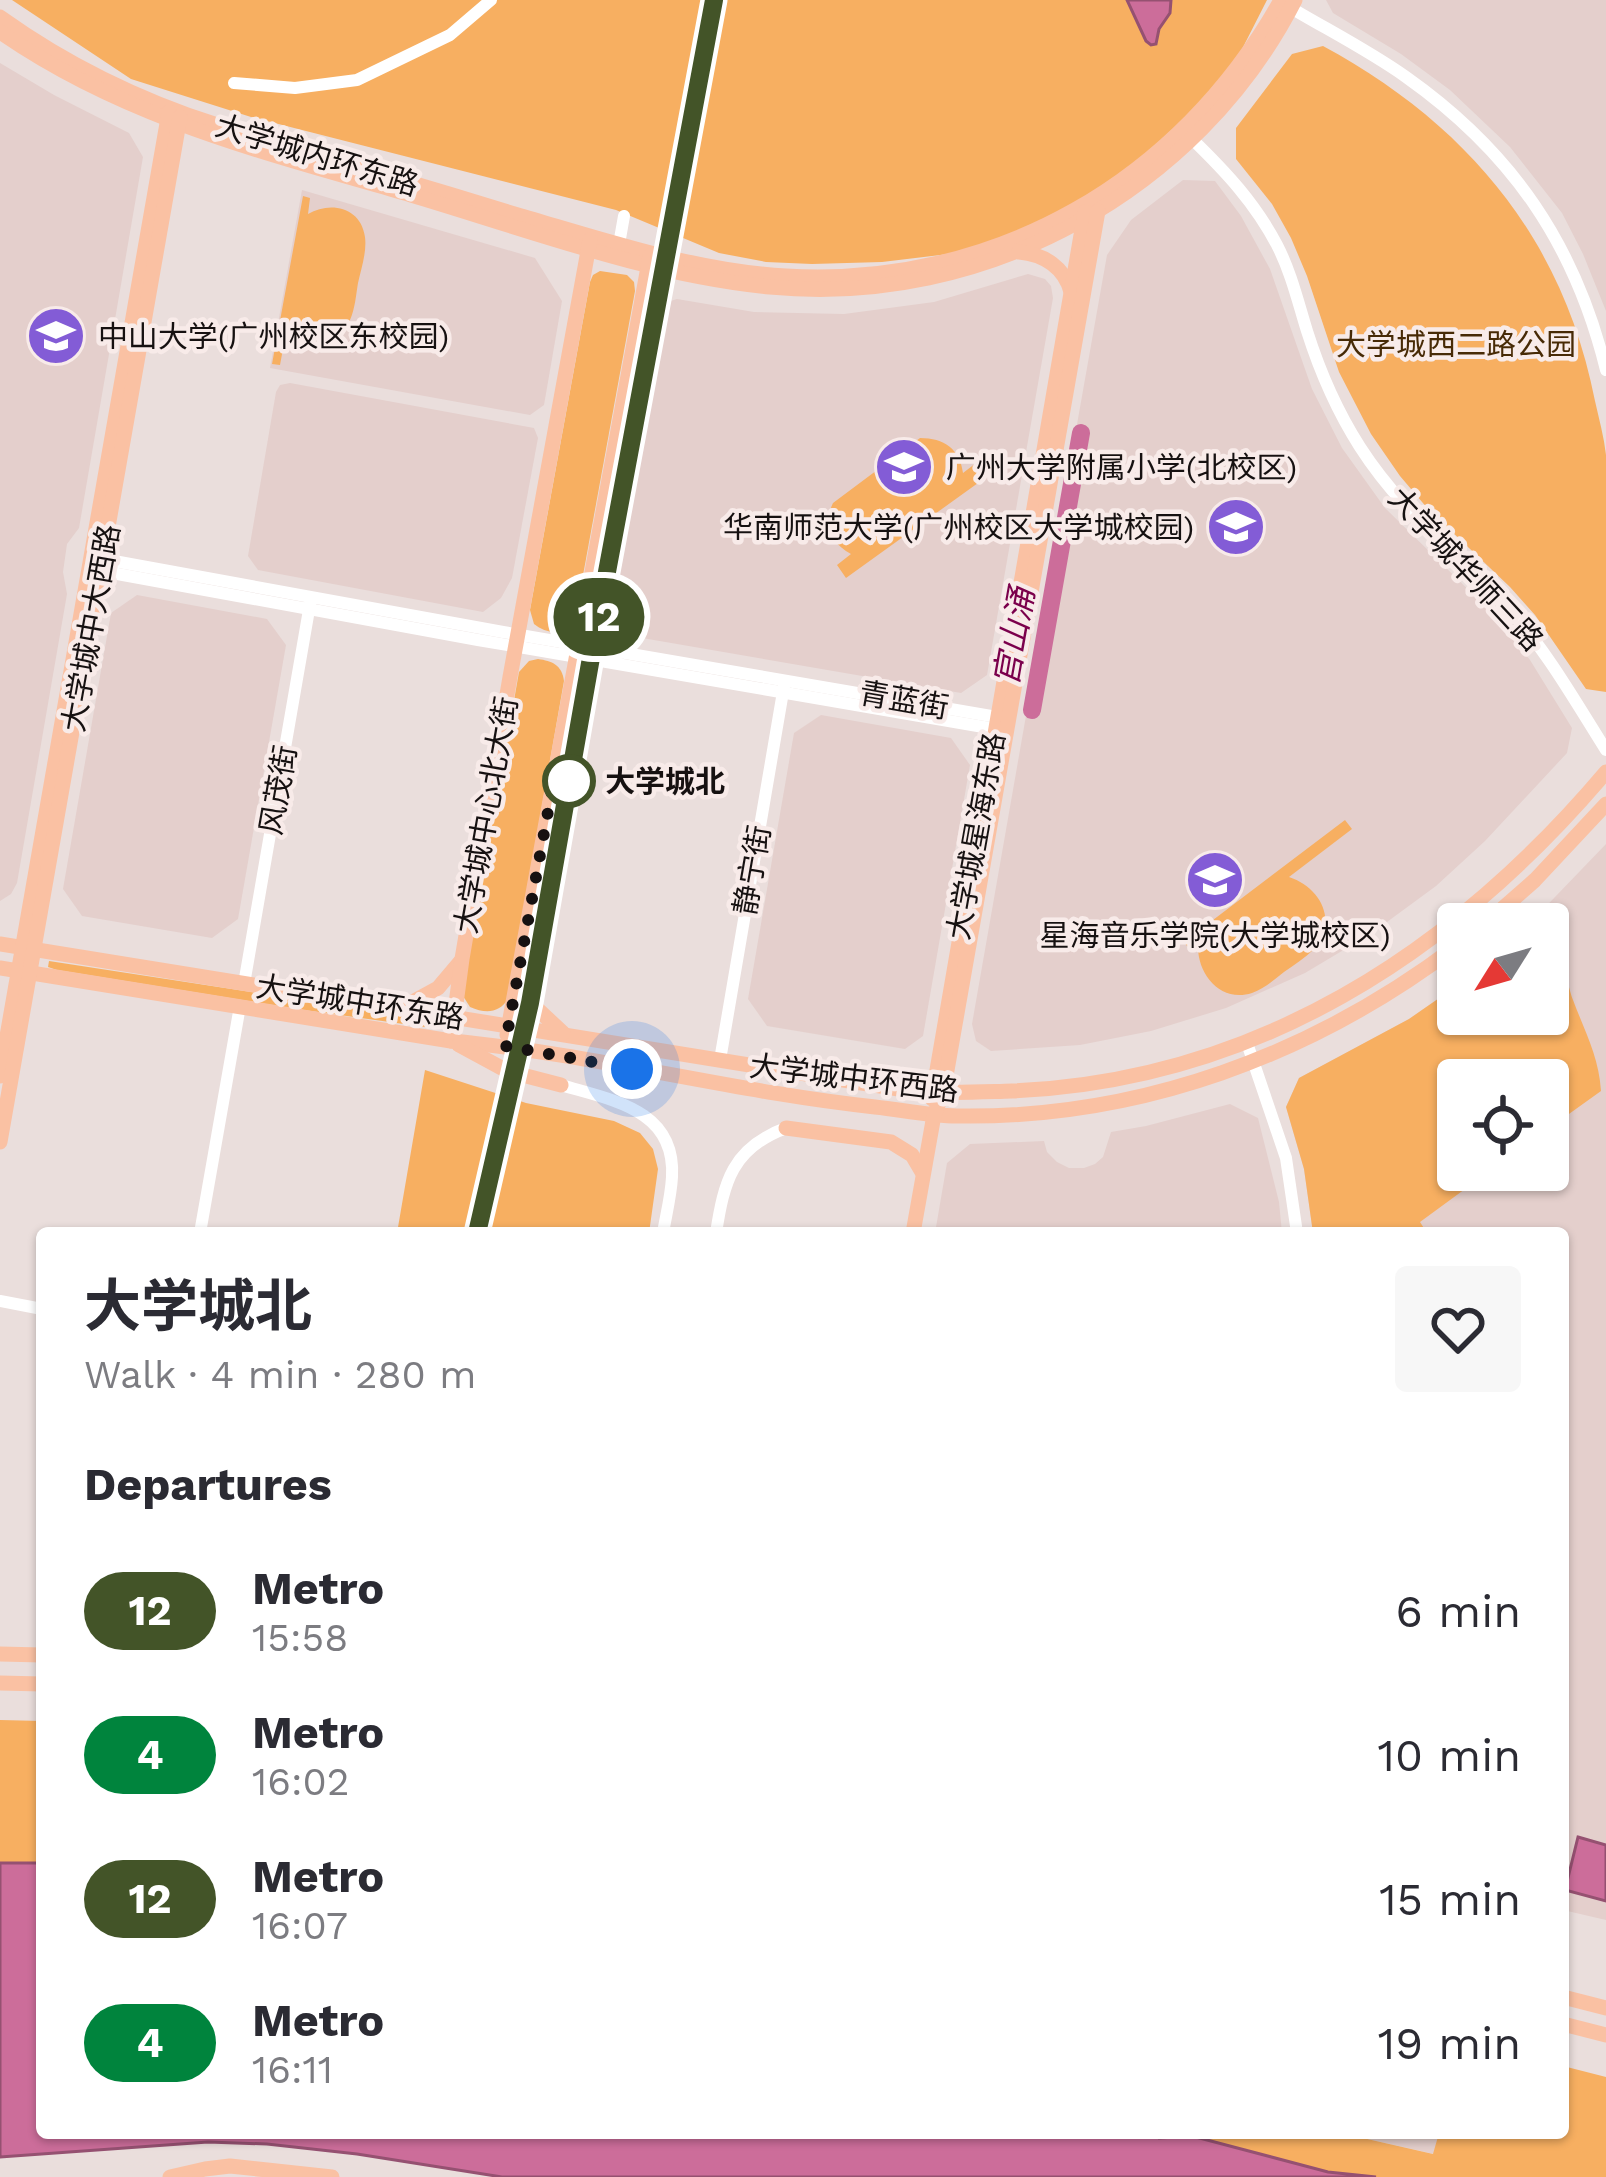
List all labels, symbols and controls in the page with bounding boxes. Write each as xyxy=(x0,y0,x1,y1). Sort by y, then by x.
street label: 大学城内环东路 xyxy=(211,108,423,202)
school or university icon: 中山大学(广州校区东校园) xyxy=(25,305,87,367)
place label: 中山大学(广州校区东校园) xyxy=(98,319,449,354)
park label: 大学城西二路公园 xyxy=(1336,327,1576,362)
school or university icon: 广州大学附属小学(北校区) xyxy=(873,436,935,498)
place label: 广州大学附属小学(北校区) xyxy=(946,450,1297,485)
street label: 大学城华师三路 xyxy=(1382,480,1550,658)
school or university icon: 华南师范大学(广州校区大学城校园) xyxy=(1205,496,1267,558)
place label: 华南师范大学(广州校区大学城校园) xyxy=(723,510,1194,545)
street label: 大学城中大西路 xyxy=(56,522,126,734)
line badge: 12 xyxy=(545,578,653,656)
water label: 官山涌 xyxy=(986,581,1042,689)
text: 12 xyxy=(577,592,621,641)
street label: 青蓝街 xyxy=(857,675,951,725)
street label: 大学城中心北大街 xyxy=(448,694,524,936)
street label: 大学城星海东路 xyxy=(941,730,1011,942)
street label: 风茂街 xyxy=(253,743,303,837)
marker: 大学城北 xyxy=(544,756,594,806)
place label: 大学城北 xyxy=(605,764,725,799)
street label: 静宁街 xyxy=(727,823,777,917)
school or university icon: 星海音乐学院(大学城校区) xyxy=(1184,849,1246,911)
north arrow xyxy=(1437,903,1569,1035)
map controls xyxy=(1437,903,1569,1191)
place label: 星海音乐学院(大学城校区) xyxy=(1040,918,1391,953)
street label: 大学城中环东路 xyxy=(254,968,466,1036)
your location xyxy=(602,1039,662,1099)
street label: 大学城中环西路 xyxy=(748,1048,960,1108)
button: locate xyxy=(1437,1059,1569,1191)
button: heart xyxy=(1395,1266,1521,1392)
text: 大学城北 xyxy=(84,1273,312,1340)
text: Walk · 4 min · 280 m xyxy=(84,1352,476,1397)
text: Departures xyxy=(84,1458,332,1511)
text: Metro xyxy=(252,1562,384,1615)
text: 6 min xyxy=(1396,1585,1521,1638)
text: 12 xyxy=(128,1586,172,1635)
text: 15:58 xyxy=(252,1615,348,1660)
text: Metro xyxy=(252,1706,384,1759)
text: 10 min xyxy=(1377,1729,1521,1782)
text: 4 xyxy=(136,1730,164,1779)
text: 16:02 xyxy=(252,1759,349,1804)
text: Metro xyxy=(252,1850,384,1903)
text: 15 min xyxy=(1379,1873,1521,1926)
text: 12 xyxy=(128,1874,172,1923)
text: 16:07 xyxy=(252,1903,348,1948)
text: Metro xyxy=(252,1994,384,2047)
text: 19 min xyxy=(1378,2017,1521,2070)
text: 4 xyxy=(136,2018,164,2067)
text: 16:11 xyxy=(252,2047,333,2092)

